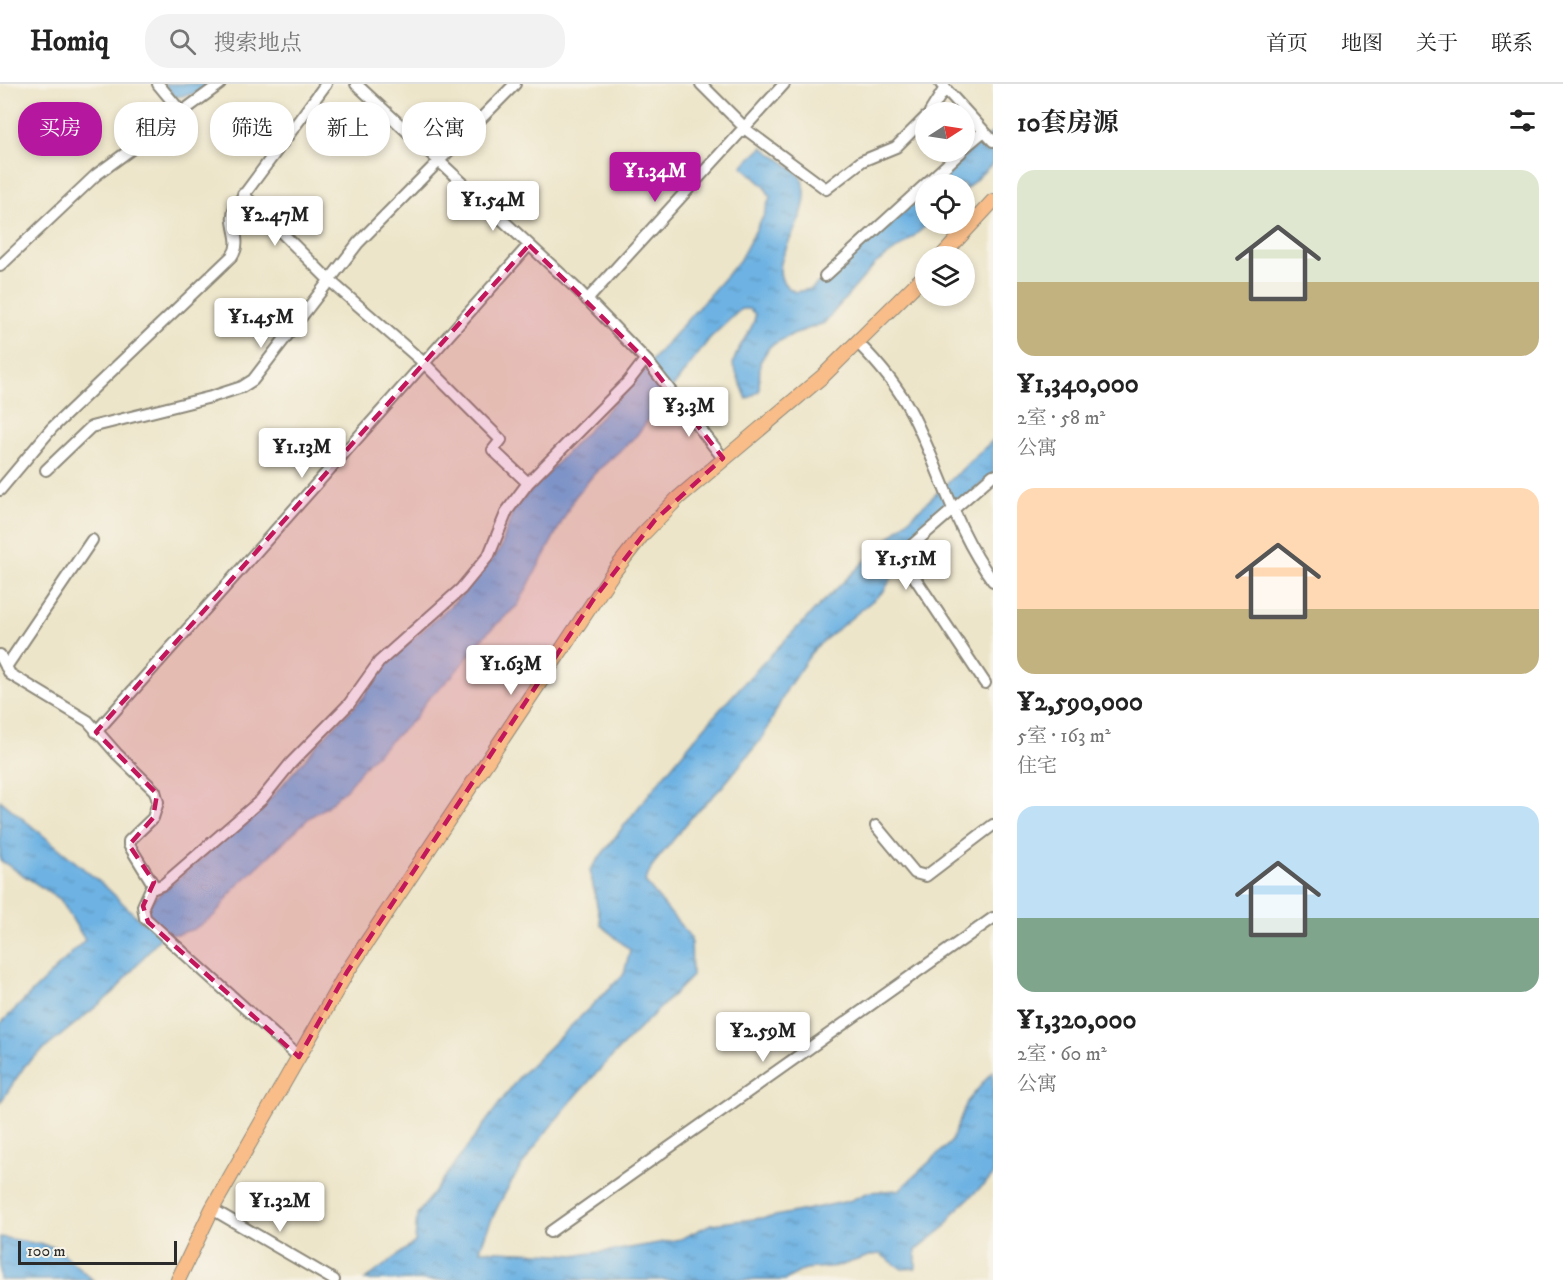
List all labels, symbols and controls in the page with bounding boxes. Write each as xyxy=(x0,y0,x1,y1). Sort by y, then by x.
search box xyxy=(145,14,565,68)
text: Homiq xyxy=(30,24,109,59)
icon: search xyxy=(166,25,199,58)
text: 搜索地点 xyxy=(214,30,302,57)
text: 首页 xyxy=(1266,31,1308,57)
text: 地图 xyxy=(1341,31,1383,57)
text: 关于 xyxy=(1416,31,1458,57)
text: 联系 xyxy=(1491,31,1533,57)
chip: 买房 xyxy=(18,102,102,156)
chip: 租房 xyxy=(114,102,198,156)
chip: 筛选 xyxy=(210,102,294,156)
chip: 新上 xyxy=(306,102,390,156)
chip: 公寓 xyxy=(402,102,486,156)
north arrow xyxy=(915,102,975,162)
map controls xyxy=(915,102,975,306)
icon: filters xyxy=(1506,104,1539,137)
text: 10套房源 xyxy=(1017,107,1118,140)
pin: ¥1.34M xyxy=(606,152,704,203)
text: ¥1.34M xyxy=(624,159,686,184)
button: locate xyxy=(915,174,975,234)
pin: ¥1.54M xyxy=(444,181,542,232)
text: ¥1.54M xyxy=(461,188,525,213)
pin: ¥2.47M xyxy=(226,196,324,247)
text: ¥2.47M xyxy=(241,203,309,228)
icon: home xyxy=(1224,209,1332,317)
button: layers xyxy=(915,246,975,306)
pin: ¥1.45M xyxy=(212,298,310,349)
text: ¥1.45M xyxy=(228,305,294,330)
text: ¥1,340,000 xyxy=(1017,368,1139,401)
pin: ¥3.3M xyxy=(647,387,731,438)
text: ¥3.3M xyxy=(663,394,715,419)
text: 2室 · 58 m² xyxy=(1017,406,1105,431)
pin: ¥1.13M xyxy=(253,428,351,479)
text: ¥1.13M xyxy=(273,435,331,460)
text: 公寓 xyxy=(1017,436,1057,461)
icon: home xyxy=(1224,527,1332,635)
pin: ¥1.51M xyxy=(857,540,955,591)
text: ¥1.51M xyxy=(876,547,936,572)
pin: ¥1.63M xyxy=(462,645,560,696)
text: ¥1.63M xyxy=(480,652,542,677)
text: ¥2,590,000 xyxy=(1017,686,1143,719)
text: 5室 · 163 m² xyxy=(1017,724,1111,749)
text: 住宅 xyxy=(1017,754,1057,779)
icon: home xyxy=(1224,845,1332,953)
text: ¥1,320,000 xyxy=(1017,1004,1136,1037)
pin: ¥2.59M xyxy=(714,1012,812,1063)
text: ¥2.59M xyxy=(730,1019,796,1044)
text: 2室 · 60 m² xyxy=(1017,1042,1107,1067)
text: 公寓 xyxy=(1017,1072,1057,1097)
pin: ¥1.32M xyxy=(231,1182,329,1233)
text: ¥1.32M xyxy=(249,1189,311,1214)
scale bar xyxy=(18,1238,177,1266)
text: 100 m xyxy=(27,1241,66,1261)

